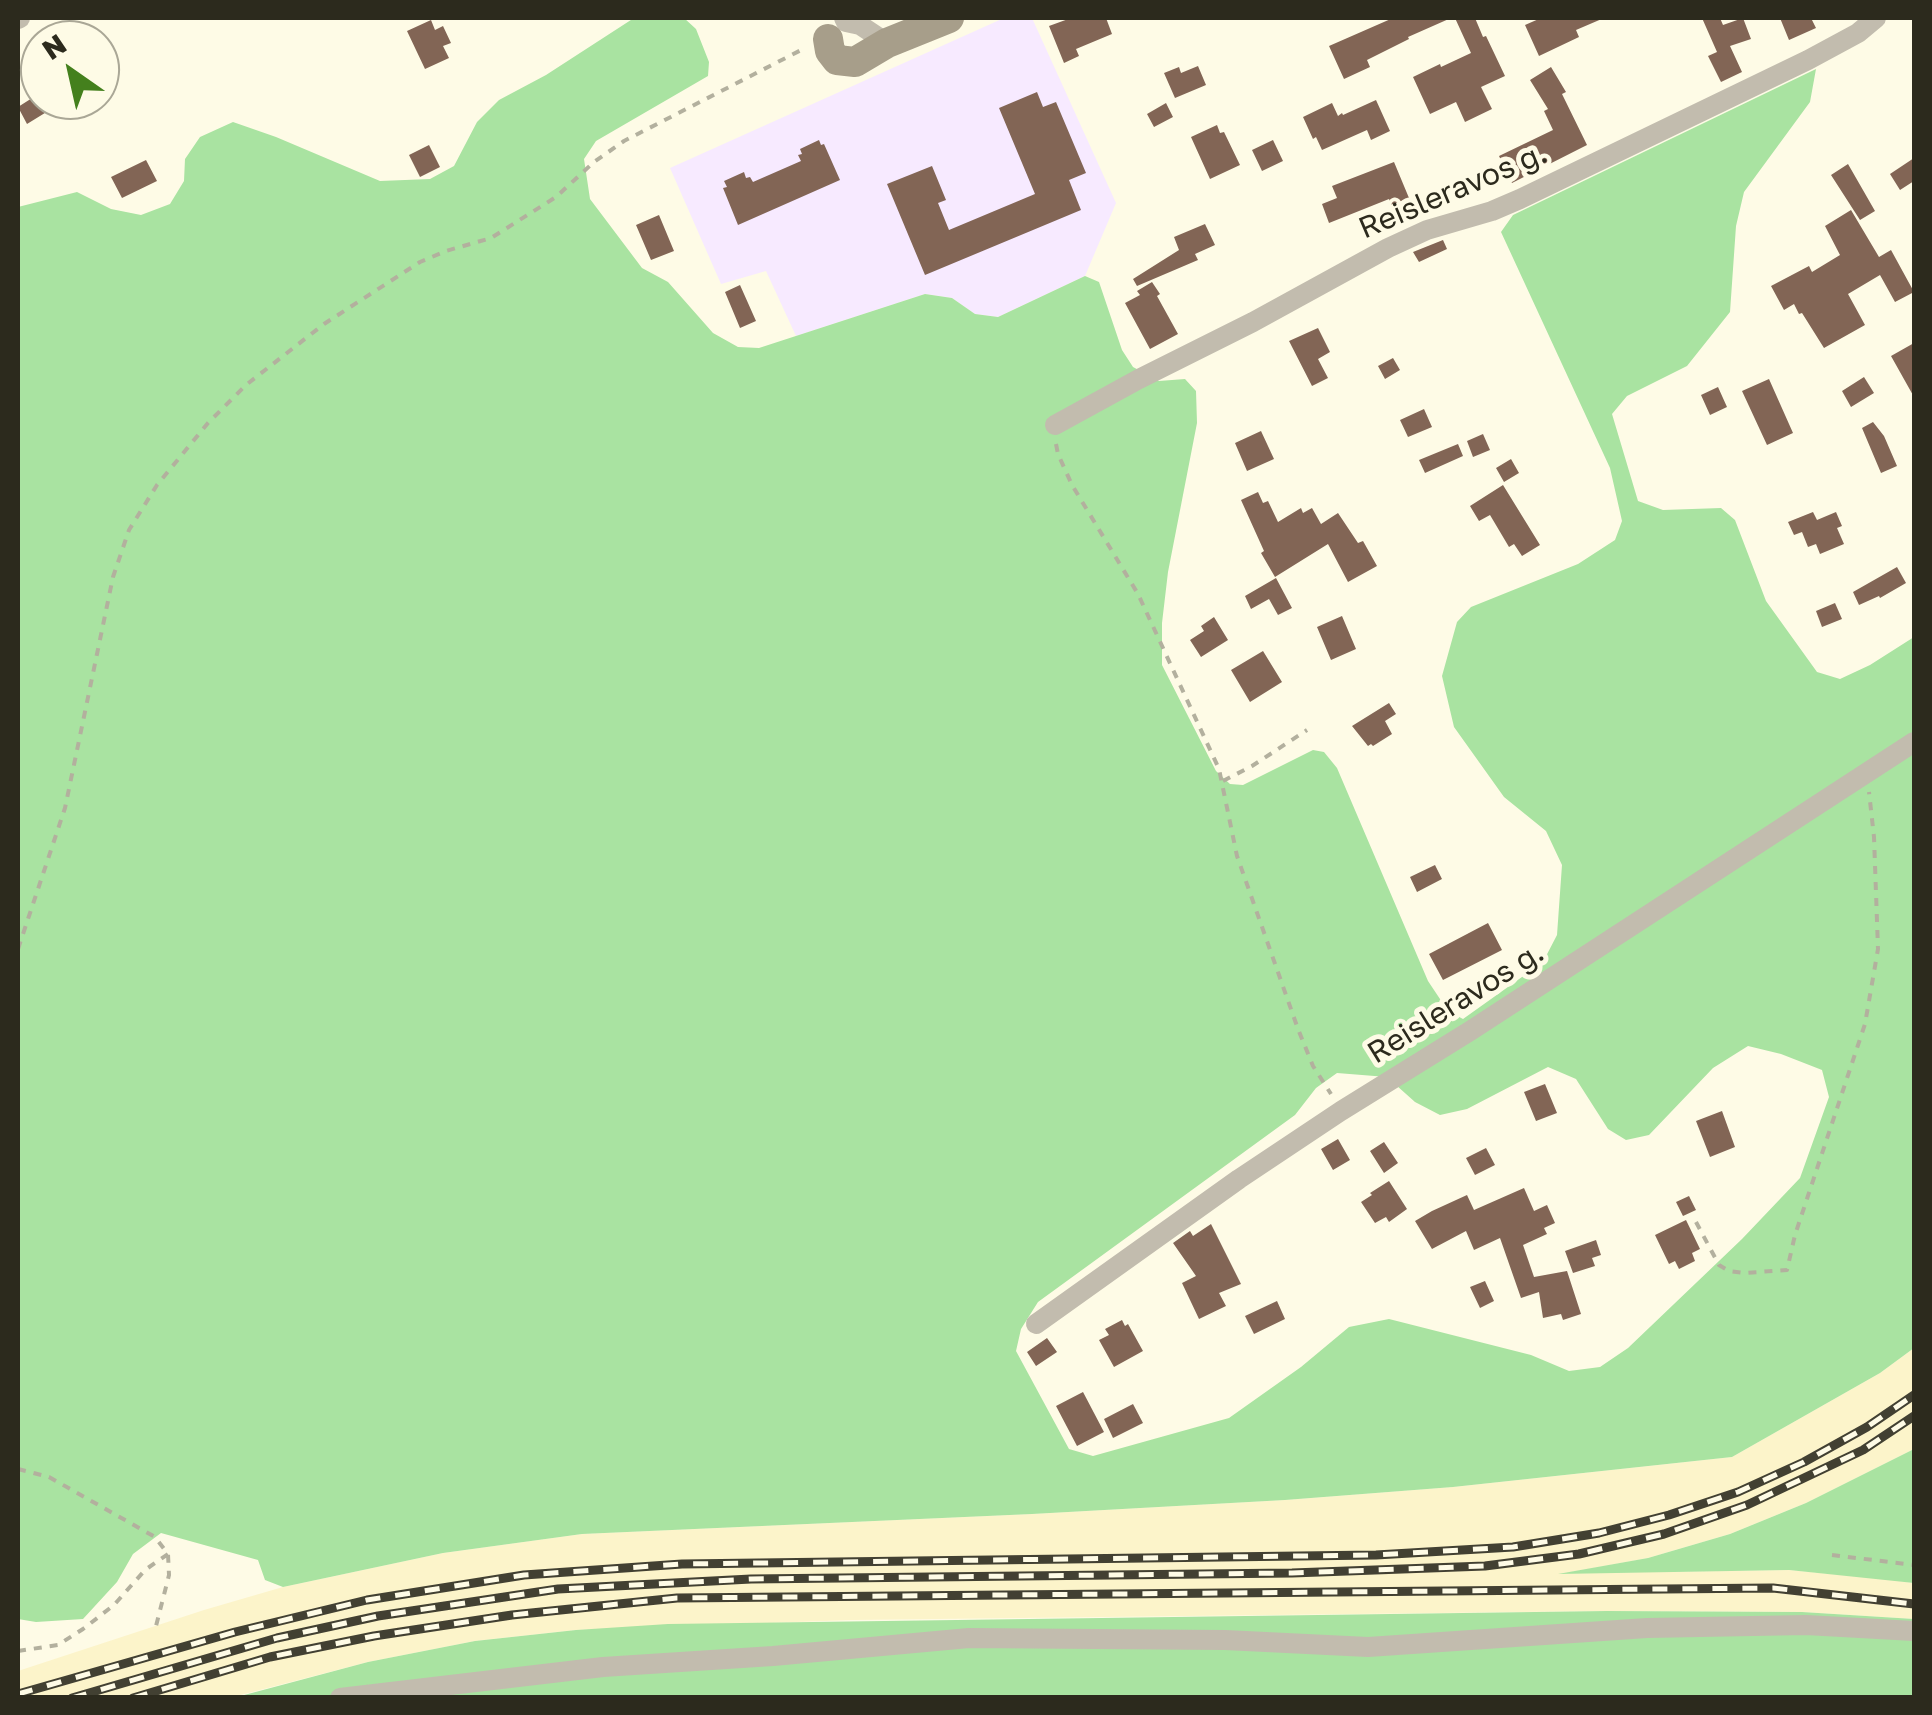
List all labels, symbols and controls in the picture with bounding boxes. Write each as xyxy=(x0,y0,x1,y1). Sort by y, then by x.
north arrow xyxy=(20,20,120,120)
text: N xyxy=(36,27,72,66)
street label: Reisleravos g. xyxy=(1353,135,1553,247)
street label: Reisleravos g. xyxy=(1361,934,1551,1072)

